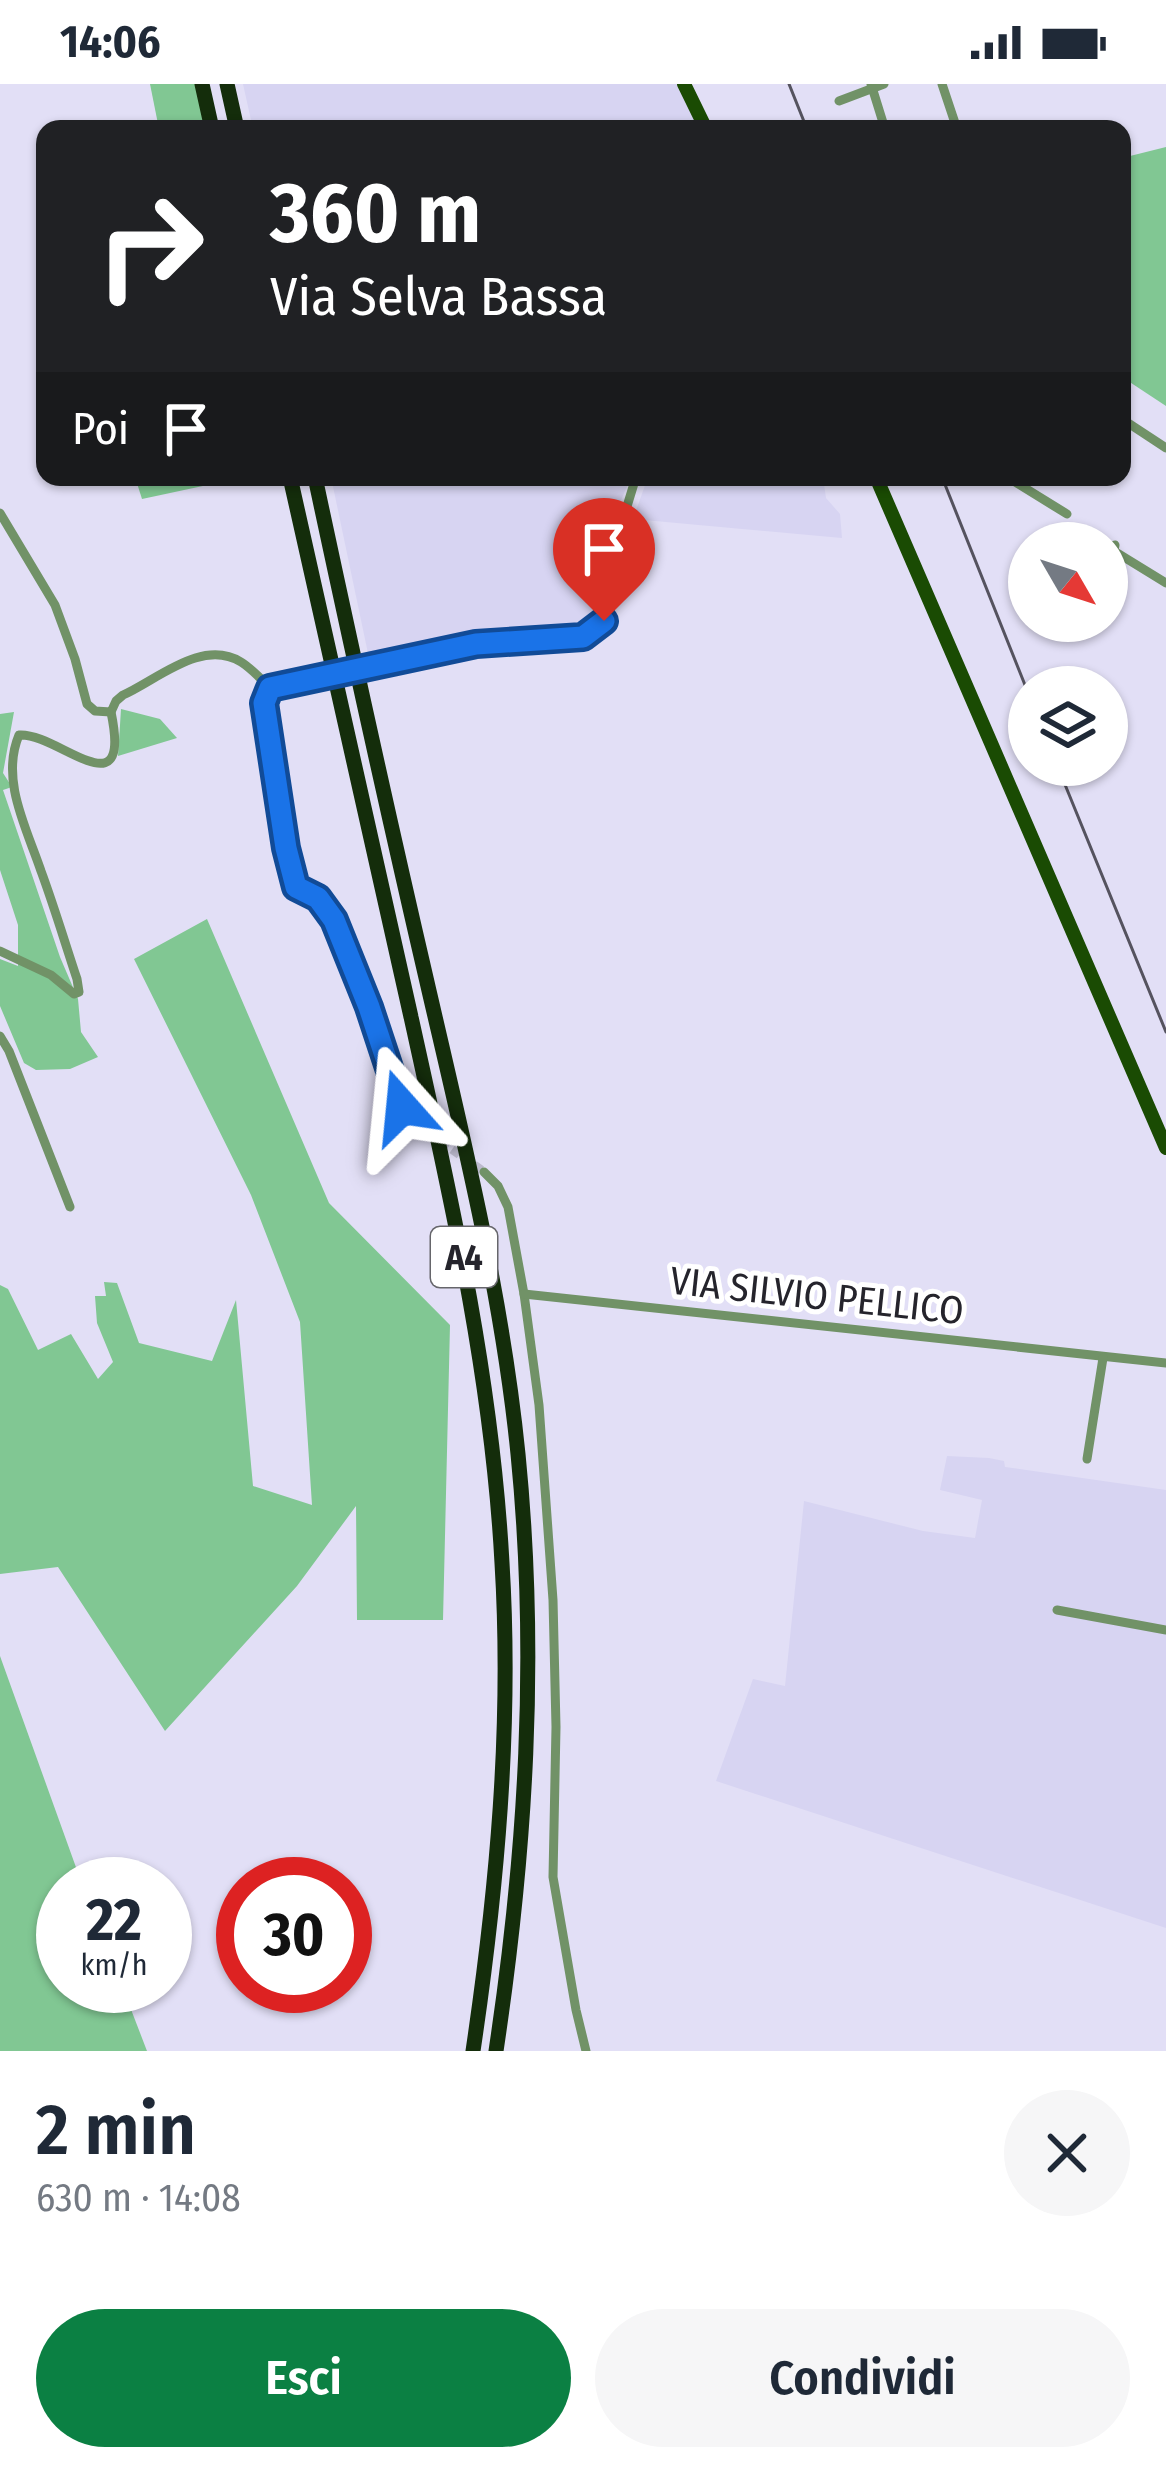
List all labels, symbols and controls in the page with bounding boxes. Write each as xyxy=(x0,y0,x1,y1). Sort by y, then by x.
text: 14:06 xyxy=(60,15,161,69)
text: 360 m xyxy=(270,163,481,264)
icon: right xyxy=(72,168,228,324)
text: Via Selva Bassa xyxy=(270,265,607,329)
icon: arrive xyxy=(153,396,219,462)
text: Poi xyxy=(72,402,129,456)
pin xyxy=(553,498,655,621)
icon: arrive xyxy=(571,516,637,582)
north arrow xyxy=(1008,522,1128,642)
map controls xyxy=(1008,522,1128,786)
button: layers xyxy=(1008,666,1128,786)
position arrow xyxy=(339,1044,465,1170)
road number: A4 xyxy=(431,1227,497,1287)
street label: VIA SILVIO PELLICO xyxy=(668,1258,966,1334)
speed limit sign: 30 xyxy=(216,1857,372,2013)
text: 22 xyxy=(86,1884,142,1956)
text: km/h xyxy=(81,1947,147,1983)
text: 2 min xyxy=(36,2087,196,2173)
button: close xyxy=(1004,2090,1130,2216)
text: 630 m · 14:08 xyxy=(36,2175,241,2221)
button: Esci xyxy=(36,2309,571,2447)
button: Condividi xyxy=(595,2309,1130,2447)

